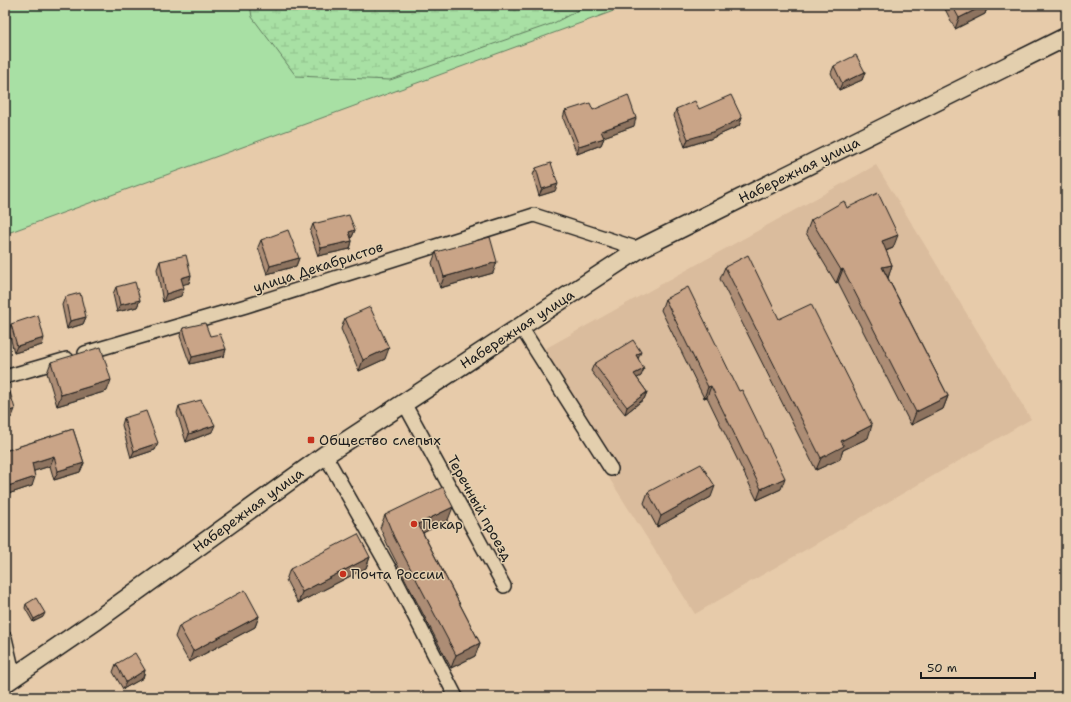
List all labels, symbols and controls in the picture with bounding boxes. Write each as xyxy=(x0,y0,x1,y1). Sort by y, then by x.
street label: Набережная улица xyxy=(735,133,863,207)
street label: улица Декабристов xyxy=(251,237,385,297)
street label: Набережная улица xyxy=(456,285,578,373)
place label: Общество слепых xyxy=(319,431,441,449)
marker: Общество слепых xyxy=(306,435,316,445)
street label: Теречный проезд xyxy=(444,452,517,564)
street label: Набережная улица xyxy=(189,464,307,556)
place label: Пекар xyxy=(422,515,463,533)
marker: Пекар xyxy=(409,519,419,529)
place label: Почта России xyxy=(351,565,444,583)
marker: Почта России xyxy=(338,569,348,579)
scale bar xyxy=(921,654,1035,680)
text: 50 m xyxy=(927,660,957,676)

